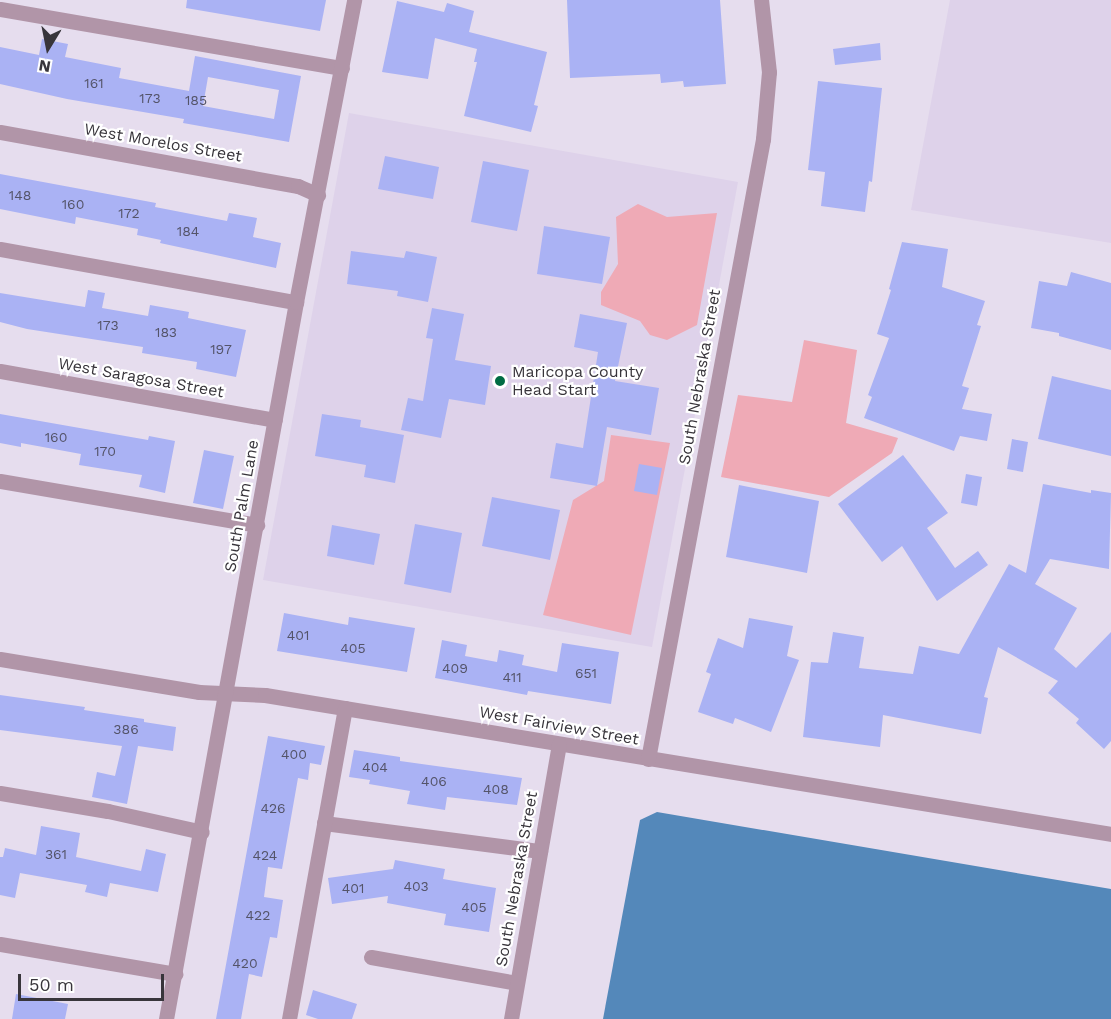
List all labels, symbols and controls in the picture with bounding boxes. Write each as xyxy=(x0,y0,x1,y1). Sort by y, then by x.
north arrow xyxy=(18,18,78,78)
text: N xyxy=(37,56,52,77)
house number: 161 xyxy=(84,75,104,91)
house number: 173 xyxy=(139,90,161,106)
house number: 185 xyxy=(185,92,207,108)
street label: West Morelos Street xyxy=(83,120,243,166)
house number: 148 xyxy=(9,187,31,203)
house number: 160 xyxy=(62,196,84,212)
house number: 172 xyxy=(118,205,140,221)
house number: 184 xyxy=(177,223,199,239)
street label: South Nebraska Street xyxy=(675,288,725,466)
house number: 173 xyxy=(97,317,119,333)
house number: 183 xyxy=(155,324,177,340)
house number: 197 xyxy=(210,341,232,357)
street label: West Saragosa Street xyxy=(56,354,226,402)
place label: Maricopa County Head Start xyxy=(512,362,644,400)
marker: Maricopa County Head Start xyxy=(493,374,507,388)
house number: 160 xyxy=(45,429,67,445)
street label: South Palm Lane xyxy=(221,438,263,574)
house number: 170 xyxy=(94,443,116,459)
house number: 401 xyxy=(287,627,309,643)
house number: 405 xyxy=(340,640,366,656)
house number: 409 xyxy=(442,660,468,676)
house number: 651 xyxy=(575,665,597,681)
house number: 411 xyxy=(502,669,522,685)
street label: West Fairview Street xyxy=(478,702,640,750)
house number: 386 xyxy=(113,721,139,737)
house number: 400 xyxy=(281,746,307,762)
house number: 404 xyxy=(362,759,388,775)
house number: 406 xyxy=(421,773,447,789)
house number: 408 xyxy=(483,781,509,797)
street label: South Nebraska Street xyxy=(492,790,542,968)
house number: 426 xyxy=(260,800,286,816)
house number: 361 xyxy=(45,846,67,862)
house number: 424 xyxy=(253,847,277,863)
house number: 403 xyxy=(403,878,429,894)
house number: 401 xyxy=(342,880,364,896)
house number: 405 xyxy=(461,899,487,915)
house number: 422 xyxy=(246,907,270,923)
house number: 420 xyxy=(232,955,258,971)
scale bar xyxy=(21,962,166,1000)
text: 50 m xyxy=(29,974,74,995)

